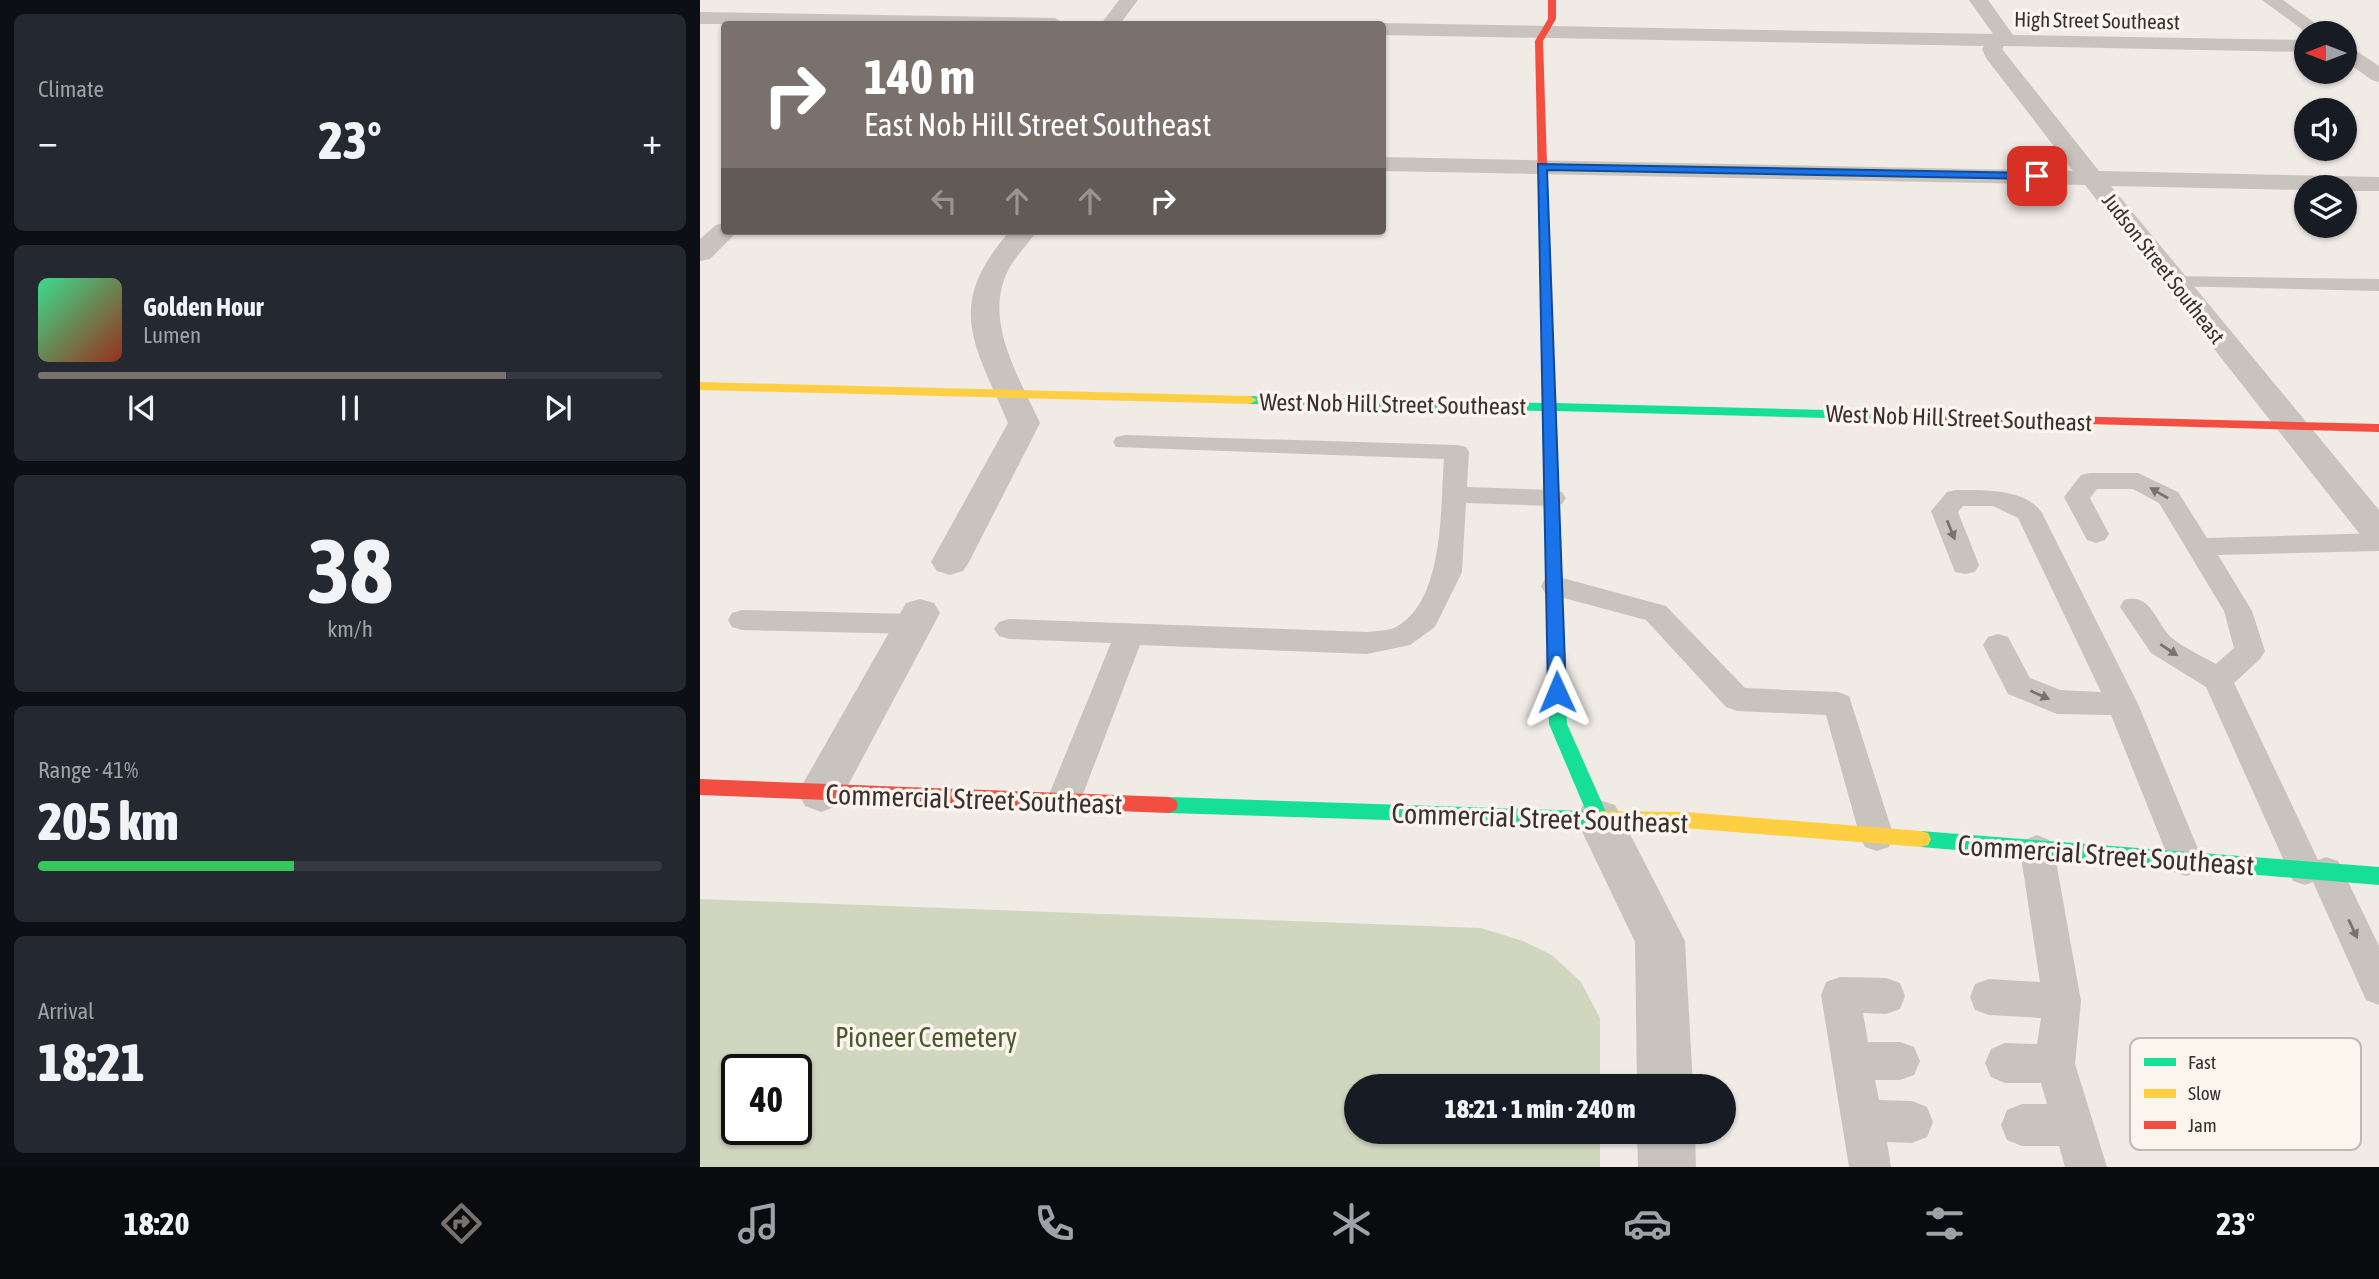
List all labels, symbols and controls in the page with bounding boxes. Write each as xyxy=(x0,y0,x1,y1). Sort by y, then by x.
street label: High Street Southeast xyxy=(2014,7,2180,33)
north arrow xyxy=(2294,21,2357,84)
map controls xyxy=(2294,21,2357,238)
text: 140 m xyxy=(864,48,975,104)
icon: right xyxy=(749,49,840,140)
text: Climate xyxy=(38,76,104,102)
button: sound xyxy=(2294,98,2357,161)
text: East Nob Hill Street Southeast xyxy=(864,106,1211,143)
text: 23° xyxy=(318,110,382,170)
text: − xyxy=(38,119,58,162)
text: + xyxy=(642,119,662,162)
pin xyxy=(2007,146,2067,206)
icon: arrive xyxy=(2018,157,2056,195)
button: layers xyxy=(2294,175,2357,238)
icon: left xyxy=(925,182,963,220)
icon: ahead xyxy=(998,182,1036,220)
icon: ahead xyxy=(1071,182,1109,220)
icon: right xyxy=(1144,182,1182,220)
street label: Judson Street Southeast xyxy=(2098,188,2230,348)
text: Golden Hour xyxy=(143,292,263,322)
text: Lumen xyxy=(143,322,201,348)
street label: West Nob Hill Street Southeast xyxy=(1259,388,1527,420)
icon: previous xyxy=(123,389,161,427)
icon: pause xyxy=(331,389,369,427)
icon: next xyxy=(539,389,577,427)
street label: West Nob Hill Street Southeast xyxy=(1825,400,2093,436)
one-way arrow xyxy=(2149,487,2168,499)
text: 38 xyxy=(307,518,393,622)
one-way arrow xyxy=(1946,519,1957,540)
text: km/h xyxy=(327,616,373,642)
one-way arrow xyxy=(2160,643,2178,657)
position arrow xyxy=(1520,655,1594,729)
one-way arrow xyxy=(2030,689,2050,701)
text: Range · 41% xyxy=(38,757,138,783)
street label: Commercial Street Southeast xyxy=(825,778,1123,820)
text: 205 km xyxy=(38,791,179,851)
street label: Commercial Street Southeast xyxy=(1391,797,1689,839)
street label: Commercial Street Southeast xyxy=(1957,829,2255,881)
one-way arrow xyxy=(2347,919,2359,939)
text: Arrival xyxy=(38,998,94,1024)
park label: Pioneer Cemetery xyxy=(835,1021,1017,1053)
text: 18:21 xyxy=(38,1032,145,1092)
legend xyxy=(2130,1038,2361,1150)
text: Fast xyxy=(2188,1051,2216,1073)
speed limit sign: 40 xyxy=(721,1054,812,1145)
text: Slow xyxy=(2188,1082,2222,1104)
text: 18:21 · 1 min · 240 m xyxy=(1445,1094,1635,1124)
text: Jam xyxy=(2188,1114,2217,1136)
icon: directions xyxy=(437,1199,486,1248)
icon: music xyxy=(734,1199,783,1248)
icon: phone xyxy=(1030,1199,1079,1248)
icon: climate xyxy=(1327,1199,1376,1248)
icon: car xyxy=(1623,1199,1672,1248)
icon: filters xyxy=(1920,1199,1969,1248)
text: 18:20 xyxy=(124,1205,190,1242)
text: 23° xyxy=(2216,1205,2255,1242)

